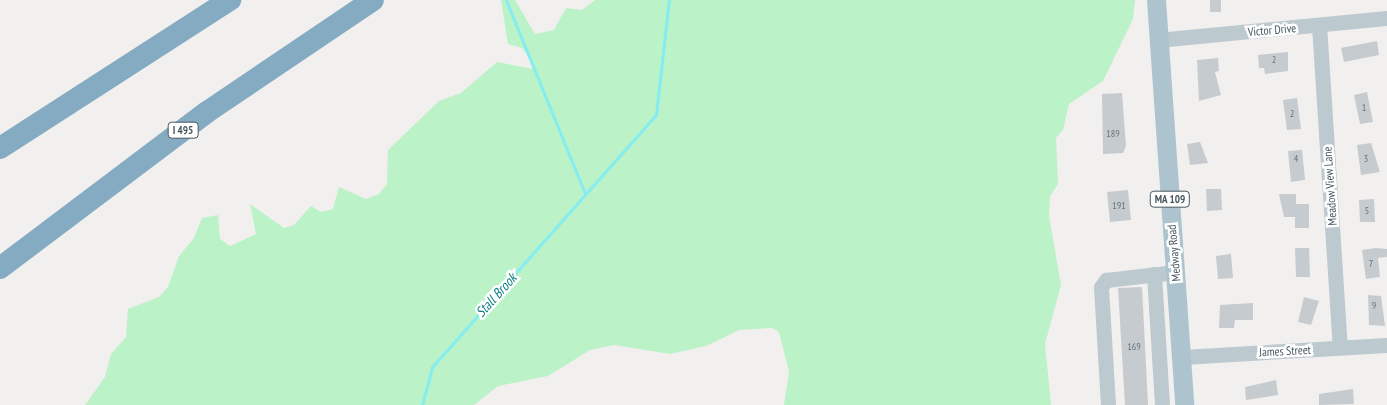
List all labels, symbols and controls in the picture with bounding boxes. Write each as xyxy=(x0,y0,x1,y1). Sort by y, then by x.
street label: Victor Drive xyxy=(1247,21,1297,39)
house number: 2 xyxy=(1272,54,1276,66)
house number: 1 xyxy=(1362,102,1366,114)
house number: 2 xyxy=(1290,108,1294,120)
road number: I 495 xyxy=(167,122,199,138)
house number: 189 xyxy=(1106,128,1120,140)
street label: Meadow View Lane xyxy=(1320,146,1340,226)
house number: 4 xyxy=(1294,153,1298,165)
house number: 3 xyxy=(1364,153,1368,165)
road number: MA 109 xyxy=(1149,190,1191,208)
house number: 191 xyxy=(1112,200,1126,212)
house number: 5 xyxy=(1365,205,1369,217)
street label: Medway Road xyxy=(1164,224,1184,282)
house number: 7 xyxy=(1369,258,1373,270)
water label: Stall Brook xyxy=(472,270,520,320)
house number: 9 xyxy=(1372,300,1376,312)
house number: 169 xyxy=(1127,341,1141,353)
street label: James Street xyxy=(1259,342,1311,360)

